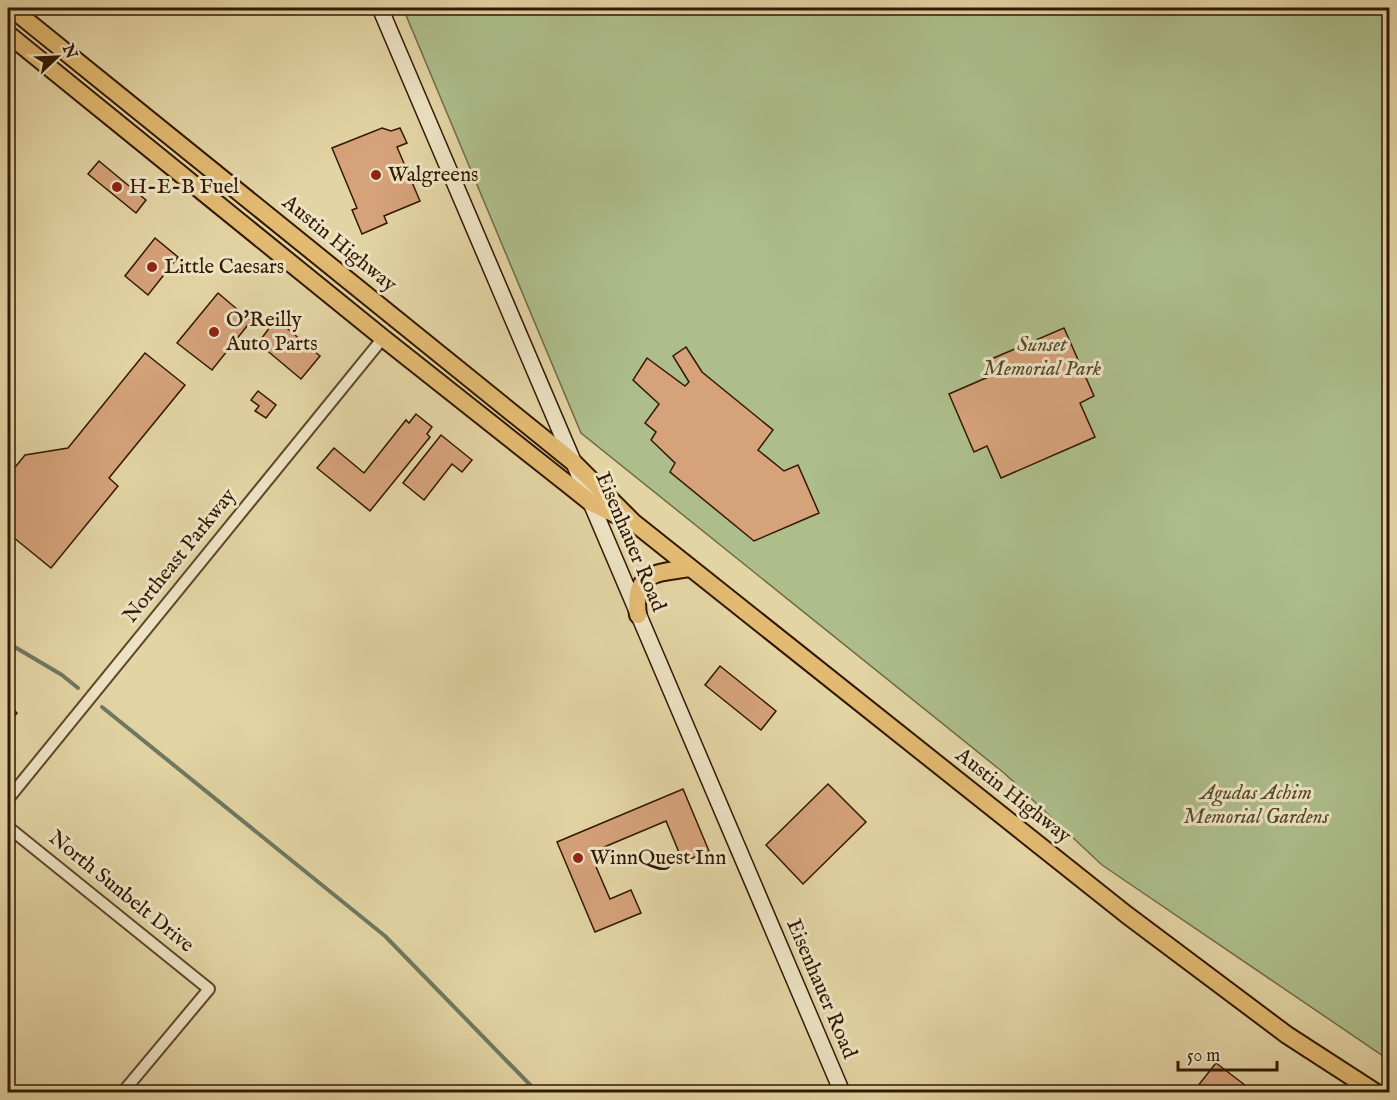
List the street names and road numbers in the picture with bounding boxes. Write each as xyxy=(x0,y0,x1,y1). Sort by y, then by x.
street label: Austin Highway xyxy=(275,189,402,299)
street label: Eisenhauer Road xyxy=(588,468,672,617)
street label: Northeast Parkway xyxy=(117,483,243,629)
street label: Austin Highway xyxy=(949,742,1077,850)
street label: North Sunbelt Drive xyxy=(43,825,200,959)
street label: Eisenhauer Road xyxy=(779,915,863,1064)

